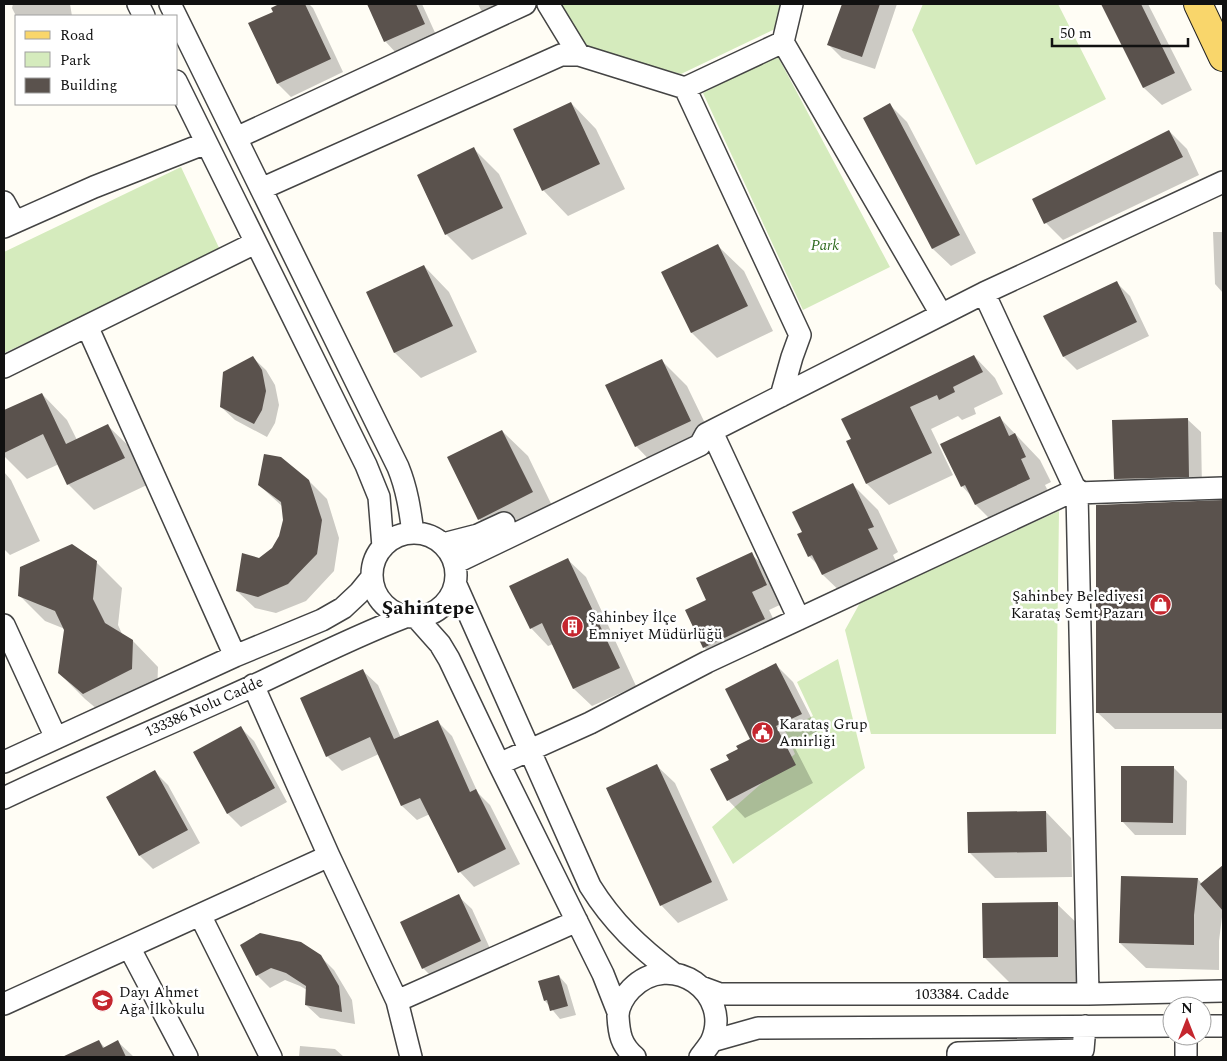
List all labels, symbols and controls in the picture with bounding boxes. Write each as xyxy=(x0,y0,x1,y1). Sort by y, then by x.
legend xyxy=(15,15,178,105)
scale bar xyxy=(1052,15,1188,47)
text: 50 m xyxy=(1060,22,1092,45)
text: Road xyxy=(60,24,94,47)
text: Park xyxy=(60,49,91,72)
text: Building xyxy=(60,74,117,97)
park label: Park xyxy=(811,234,839,257)
place label: Şahinbey Belediyesi Karataş Semt Pazarı xyxy=(1011,585,1144,625)
district label: Şahintepe xyxy=(382,593,474,623)
shop icon: Şahinbey Belediyesi Karataş Semt Pazarı xyxy=(1148,593,1172,617)
place label: Şahinbey İlçe Emniyet Müdürlüğü xyxy=(588,606,723,646)
building icon: Şahinbey İlçe Emniyet Müdürlüğü xyxy=(560,614,584,638)
street label: 133386 Nolu Cadde xyxy=(141,671,267,743)
place label: Karataş Grup Amirliği xyxy=(779,713,868,753)
public building icon: Karataş Grup Amirliği xyxy=(751,721,775,745)
place label: Dayı Ahmet Ağa İlkokulu xyxy=(119,981,205,1021)
street label: 103384. Cadde xyxy=(915,983,1009,1006)
school or university icon: Dayı Ahmet Ağa İlkokulu xyxy=(91,989,115,1013)
north arrow xyxy=(1162,996,1212,1046)
text: N xyxy=(1181,998,1193,1019)

